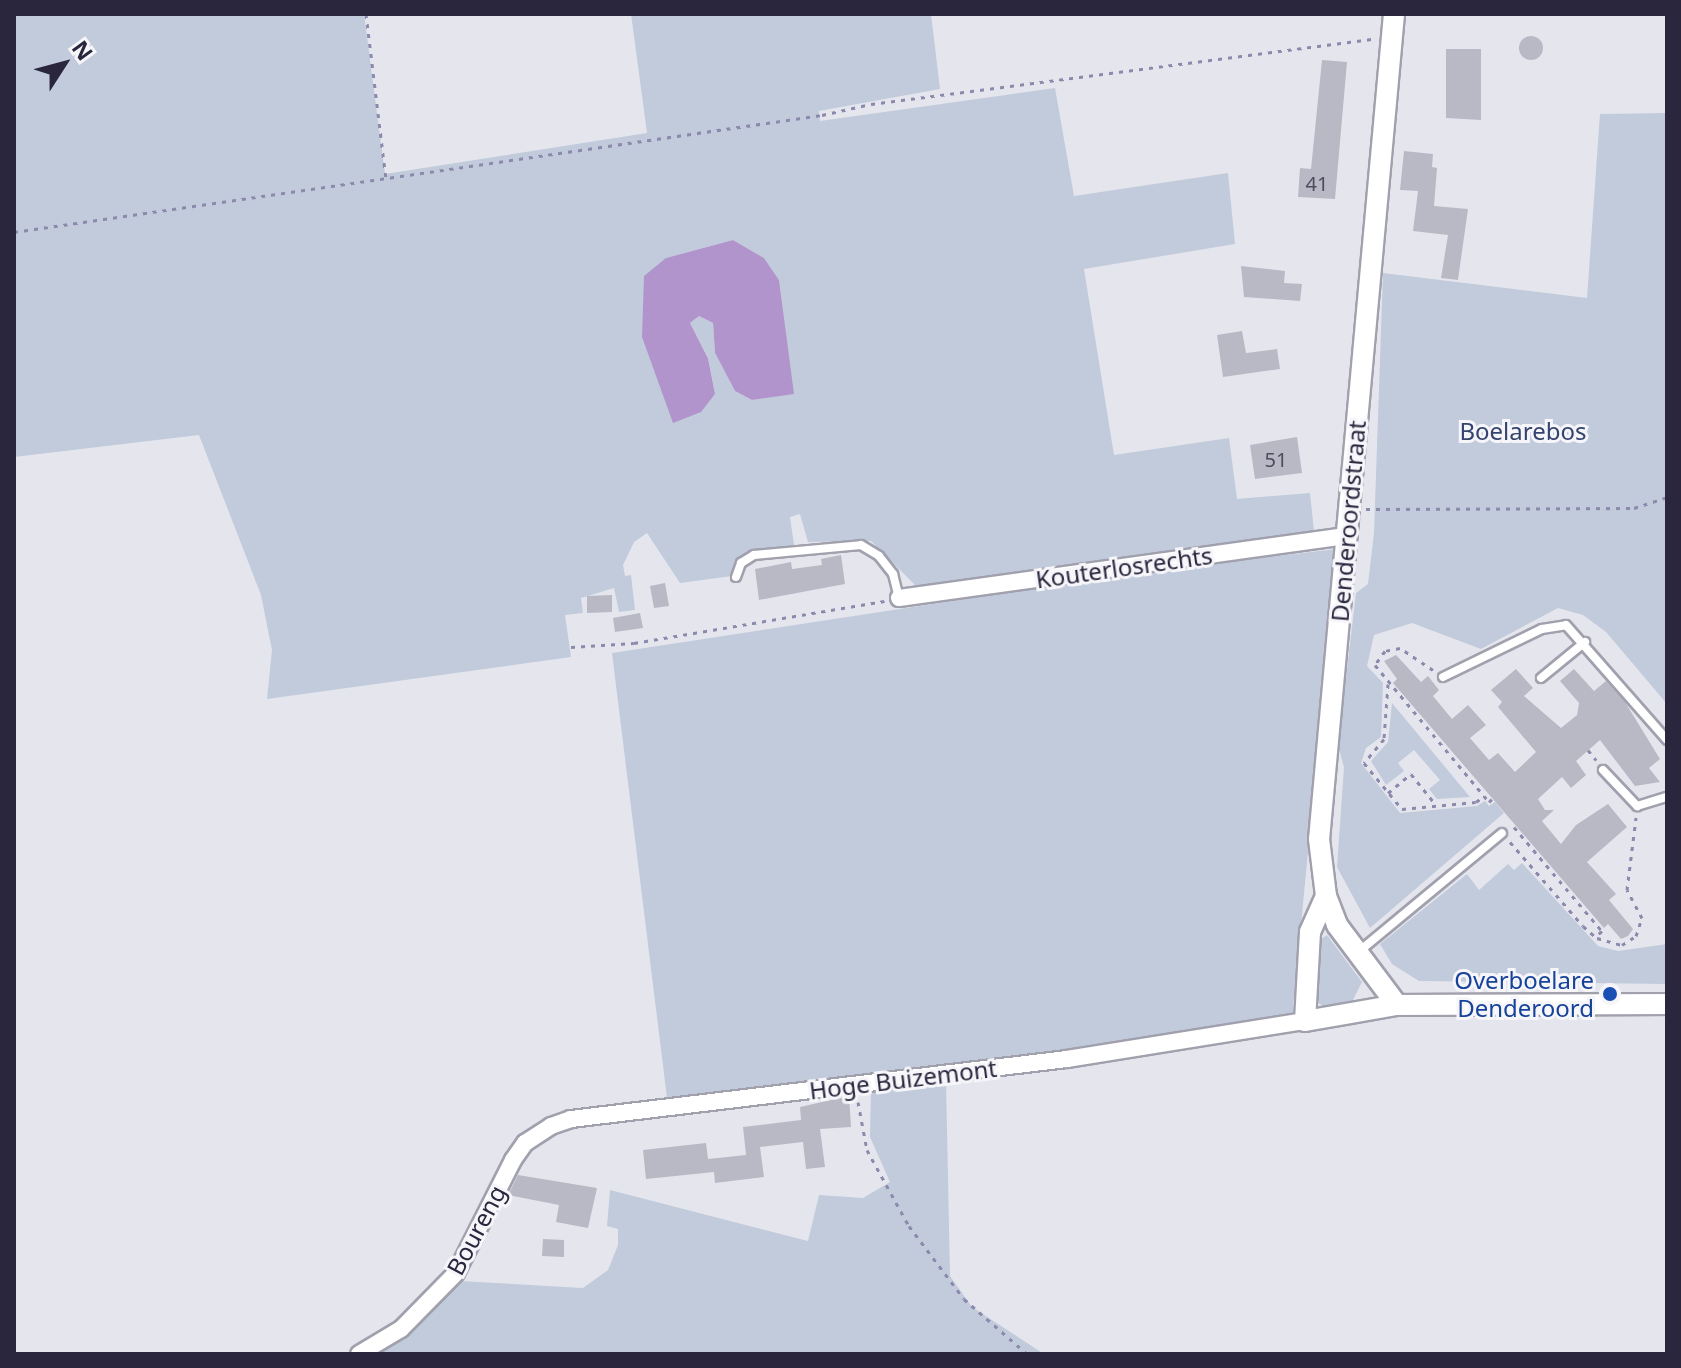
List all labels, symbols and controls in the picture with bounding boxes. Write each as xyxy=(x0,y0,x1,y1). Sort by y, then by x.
north arrow xyxy=(24,24,104,104)
text: N xyxy=(66,34,101,66)
house number: 41 xyxy=(1306,171,1328,195)
park label: Boelarebos xyxy=(1459,417,1587,445)
street label: Denderoordstraat xyxy=(1325,419,1371,623)
house number: 51 xyxy=(1265,447,1287,471)
street label: Kouterlosrechts xyxy=(1034,540,1214,594)
place label: Overboelare Denderoord xyxy=(1454,966,1594,1022)
marker: Overboelare Denderoord xyxy=(1601,985,1619,1003)
street label: Hoge Buizemont xyxy=(808,1053,998,1105)
street label: Boureng xyxy=(440,1180,512,1280)

